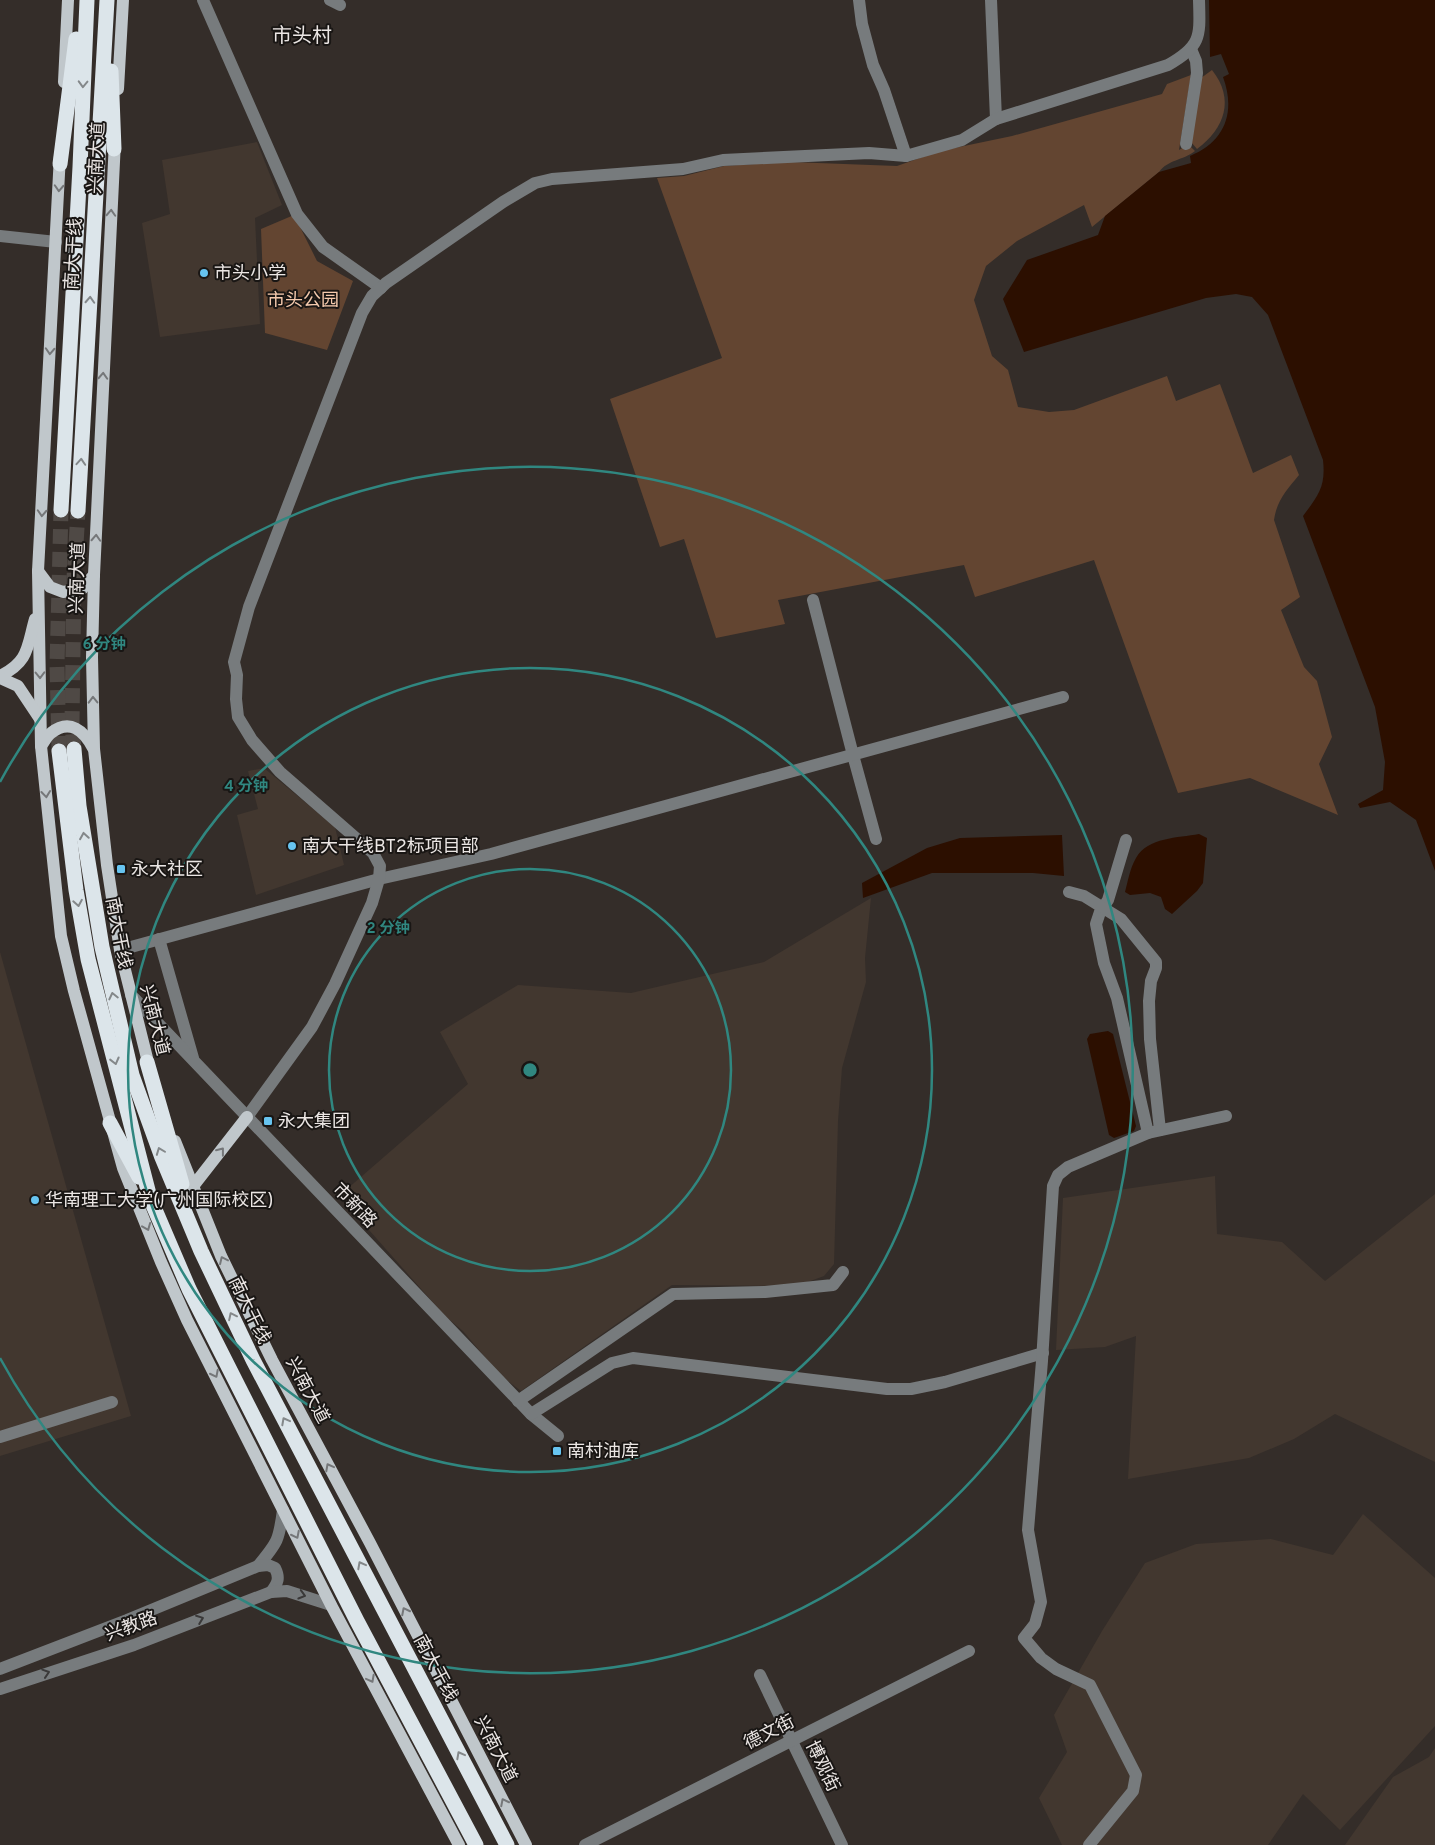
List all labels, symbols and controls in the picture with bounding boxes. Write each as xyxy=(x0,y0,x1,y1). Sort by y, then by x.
district label: 市头村 xyxy=(272,24,332,50)
one-way arrow xyxy=(78,80,89,88)
street label: 兴南大道 xyxy=(84,122,111,195)
one-way arrow xyxy=(53,185,64,193)
one-way arrow xyxy=(106,209,117,217)
street label: 南大干线 xyxy=(61,218,88,291)
place label: 市头小学 xyxy=(214,263,286,286)
marker: 市头小学 xyxy=(198,267,210,279)
park label: 市头公园 xyxy=(267,290,339,313)
one-way arrow xyxy=(84,295,95,303)
one-way arrow xyxy=(45,347,56,355)
one-way arrow xyxy=(98,371,109,379)
one-way arrow xyxy=(75,458,86,466)
one-way arrow xyxy=(36,509,47,517)
one-way arrow xyxy=(90,534,101,542)
street label: 兴南大道 xyxy=(66,542,91,614)
text: 6 分钟 xyxy=(83,636,125,655)
one-way arrow xyxy=(35,672,45,680)
one-way arrow xyxy=(87,696,98,704)
text: 4 分钟 xyxy=(224,778,268,797)
one-way arrow xyxy=(40,791,51,799)
one-way arrow xyxy=(79,831,89,840)
place label: 南大干线BT2标项目部 xyxy=(302,836,479,859)
marker: 南大干线BT2标项目部 xyxy=(286,840,298,852)
place label: 永大社区 xyxy=(131,859,203,882)
marker: 永大社区 xyxy=(115,863,127,875)
street label: 南大干线 xyxy=(99,896,136,971)
one-way arrow xyxy=(73,899,83,908)
text: 2 分钟 xyxy=(367,920,409,939)
street label: 兴南大道 xyxy=(134,983,173,1058)
one-way arrow xyxy=(108,991,119,1000)
one-way arrow xyxy=(109,1057,120,1066)
centre of rings xyxy=(521,1061,539,1079)
place label: 永大集团 xyxy=(278,1111,350,1134)
marker: 永大集团 xyxy=(262,1115,274,1127)
one-way arrow xyxy=(156,1147,166,1156)
one-way arrow xyxy=(215,1148,223,1157)
street label: 市新路 xyxy=(327,1179,381,1233)
place label: 华南理工大学(广州国际校区) xyxy=(45,1190,273,1213)
marker: 华南理工大学(广州国际校区) xyxy=(29,1194,41,1206)
one-way arrow xyxy=(141,1222,151,1231)
one-way arrow xyxy=(219,1256,230,1265)
street label: 南大干线 xyxy=(223,1273,275,1348)
one-way arrow xyxy=(228,1312,238,1321)
street label: 兴南大道 xyxy=(280,1354,334,1428)
one-way arrow xyxy=(209,1369,219,1378)
one-way arrow xyxy=(281,1417,291,1426)
place label: 南村油库 xyxy=(567,1441,639,1464)
marker: 南村油库 xyxy=(551,1445,563,1457)
one-way arrow xyxy=(325,1463,335,1472)
one-way arrow xyxy=(290,1530,300,1539)
one-way arrow xyxy=(357,1561,367,1570)
one-way arrow xyxy=(297,1589,305,1599)
street label: 兴教路 xyxy=(102,1607,161,1647)
one-way arrow xyxy=(401,1607,411,1616)
one-way arrow xyxy=(195,1615,203,1625)
street label: 南大干线 xyxy=(408,1632,462,1706)
one-way arrow xyxy=(42,1669,50,1679)
one-way arrow xyxy=(364,1674,374,1683)
street label: 德文街 xyxy=(740,1711,799,1756)
street label: 兴南大道 xyxy=(468,1712,521,1787)
street label: 博观街 xyxy=(799,1737,844,1796)
one-way arrow xyxy=(456,1751,466,1760)
one-way arrow xyxy=(500,1798,510,1807)

